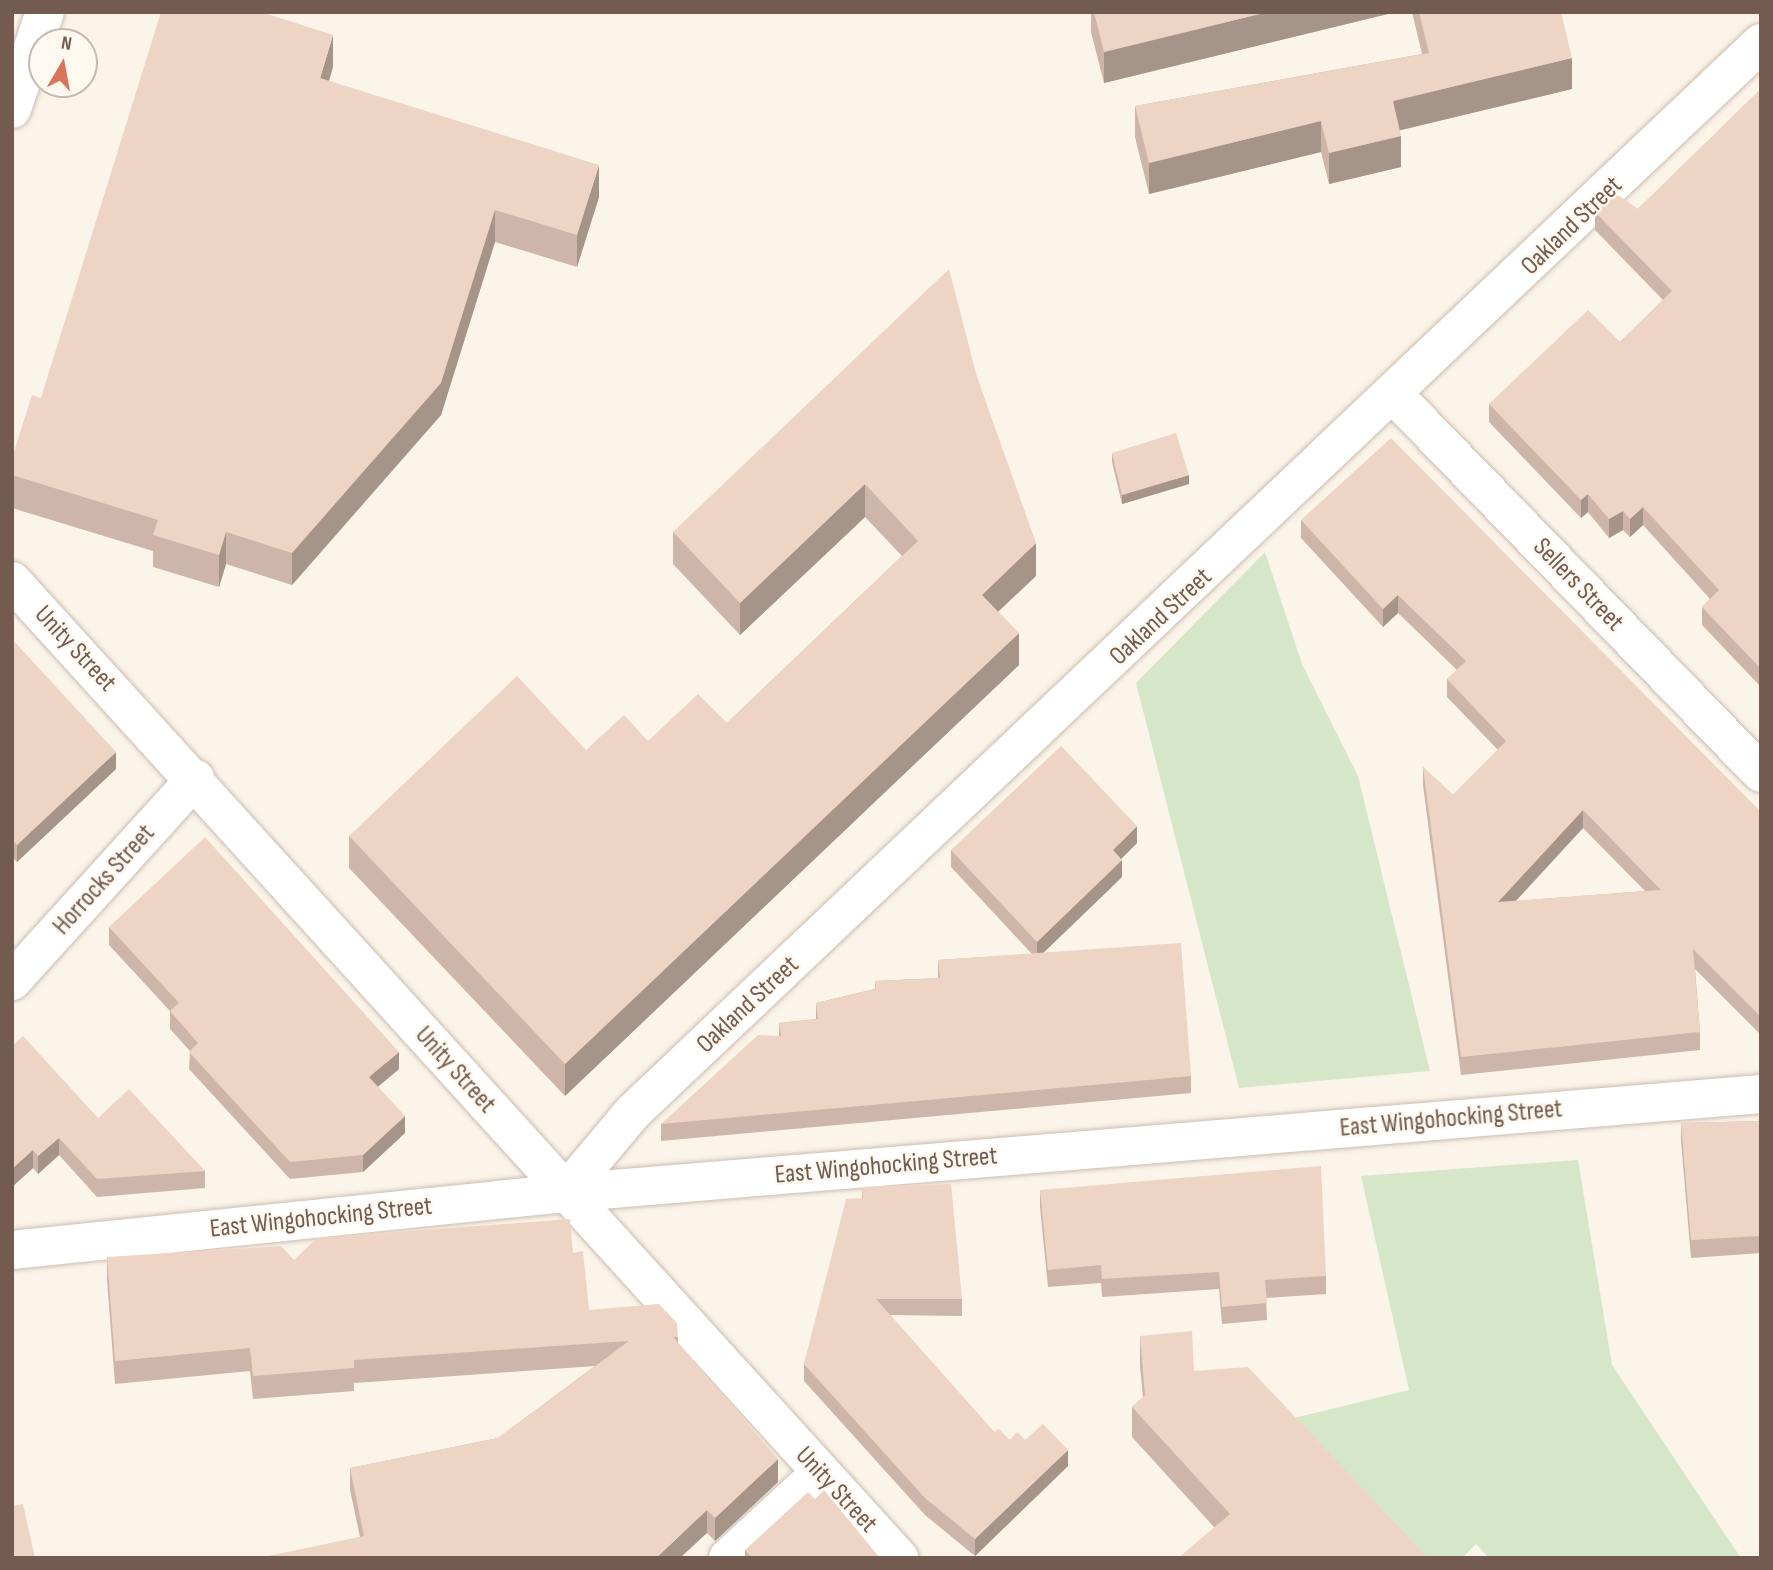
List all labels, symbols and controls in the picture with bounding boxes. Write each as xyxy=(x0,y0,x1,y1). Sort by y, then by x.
north arrow xyxy=(28,28,98,98)
text: N xyxy=(59,32,73,56)
street label: Oakland Street xyxy=(1515,170,1629,282)
street label: Sellers Street xyxy=(1526,532,1630,638)
street label: Oakland Street xyxy=(1103,562,1219,672)
street label: Unity Street xyxy=(27,600,123,698)
street label: Horrocks Street xyxy=(46,818,162,942)
street label: Oakland Street xyxy=(690,950,806,1060)
street label: Unity Street xyxy=(408,1020,502,1120)
street label: East Wingohocking Street xyxy=(1338,1094,1564,1144)
street label: East Wingohocking Street xyxy=(773,1141,999,1191)
street label: East Wingohocking Street xyxy=(208,1191,434,1245)
street label: Unity Street xyxy=(788,1441,884,1539)

